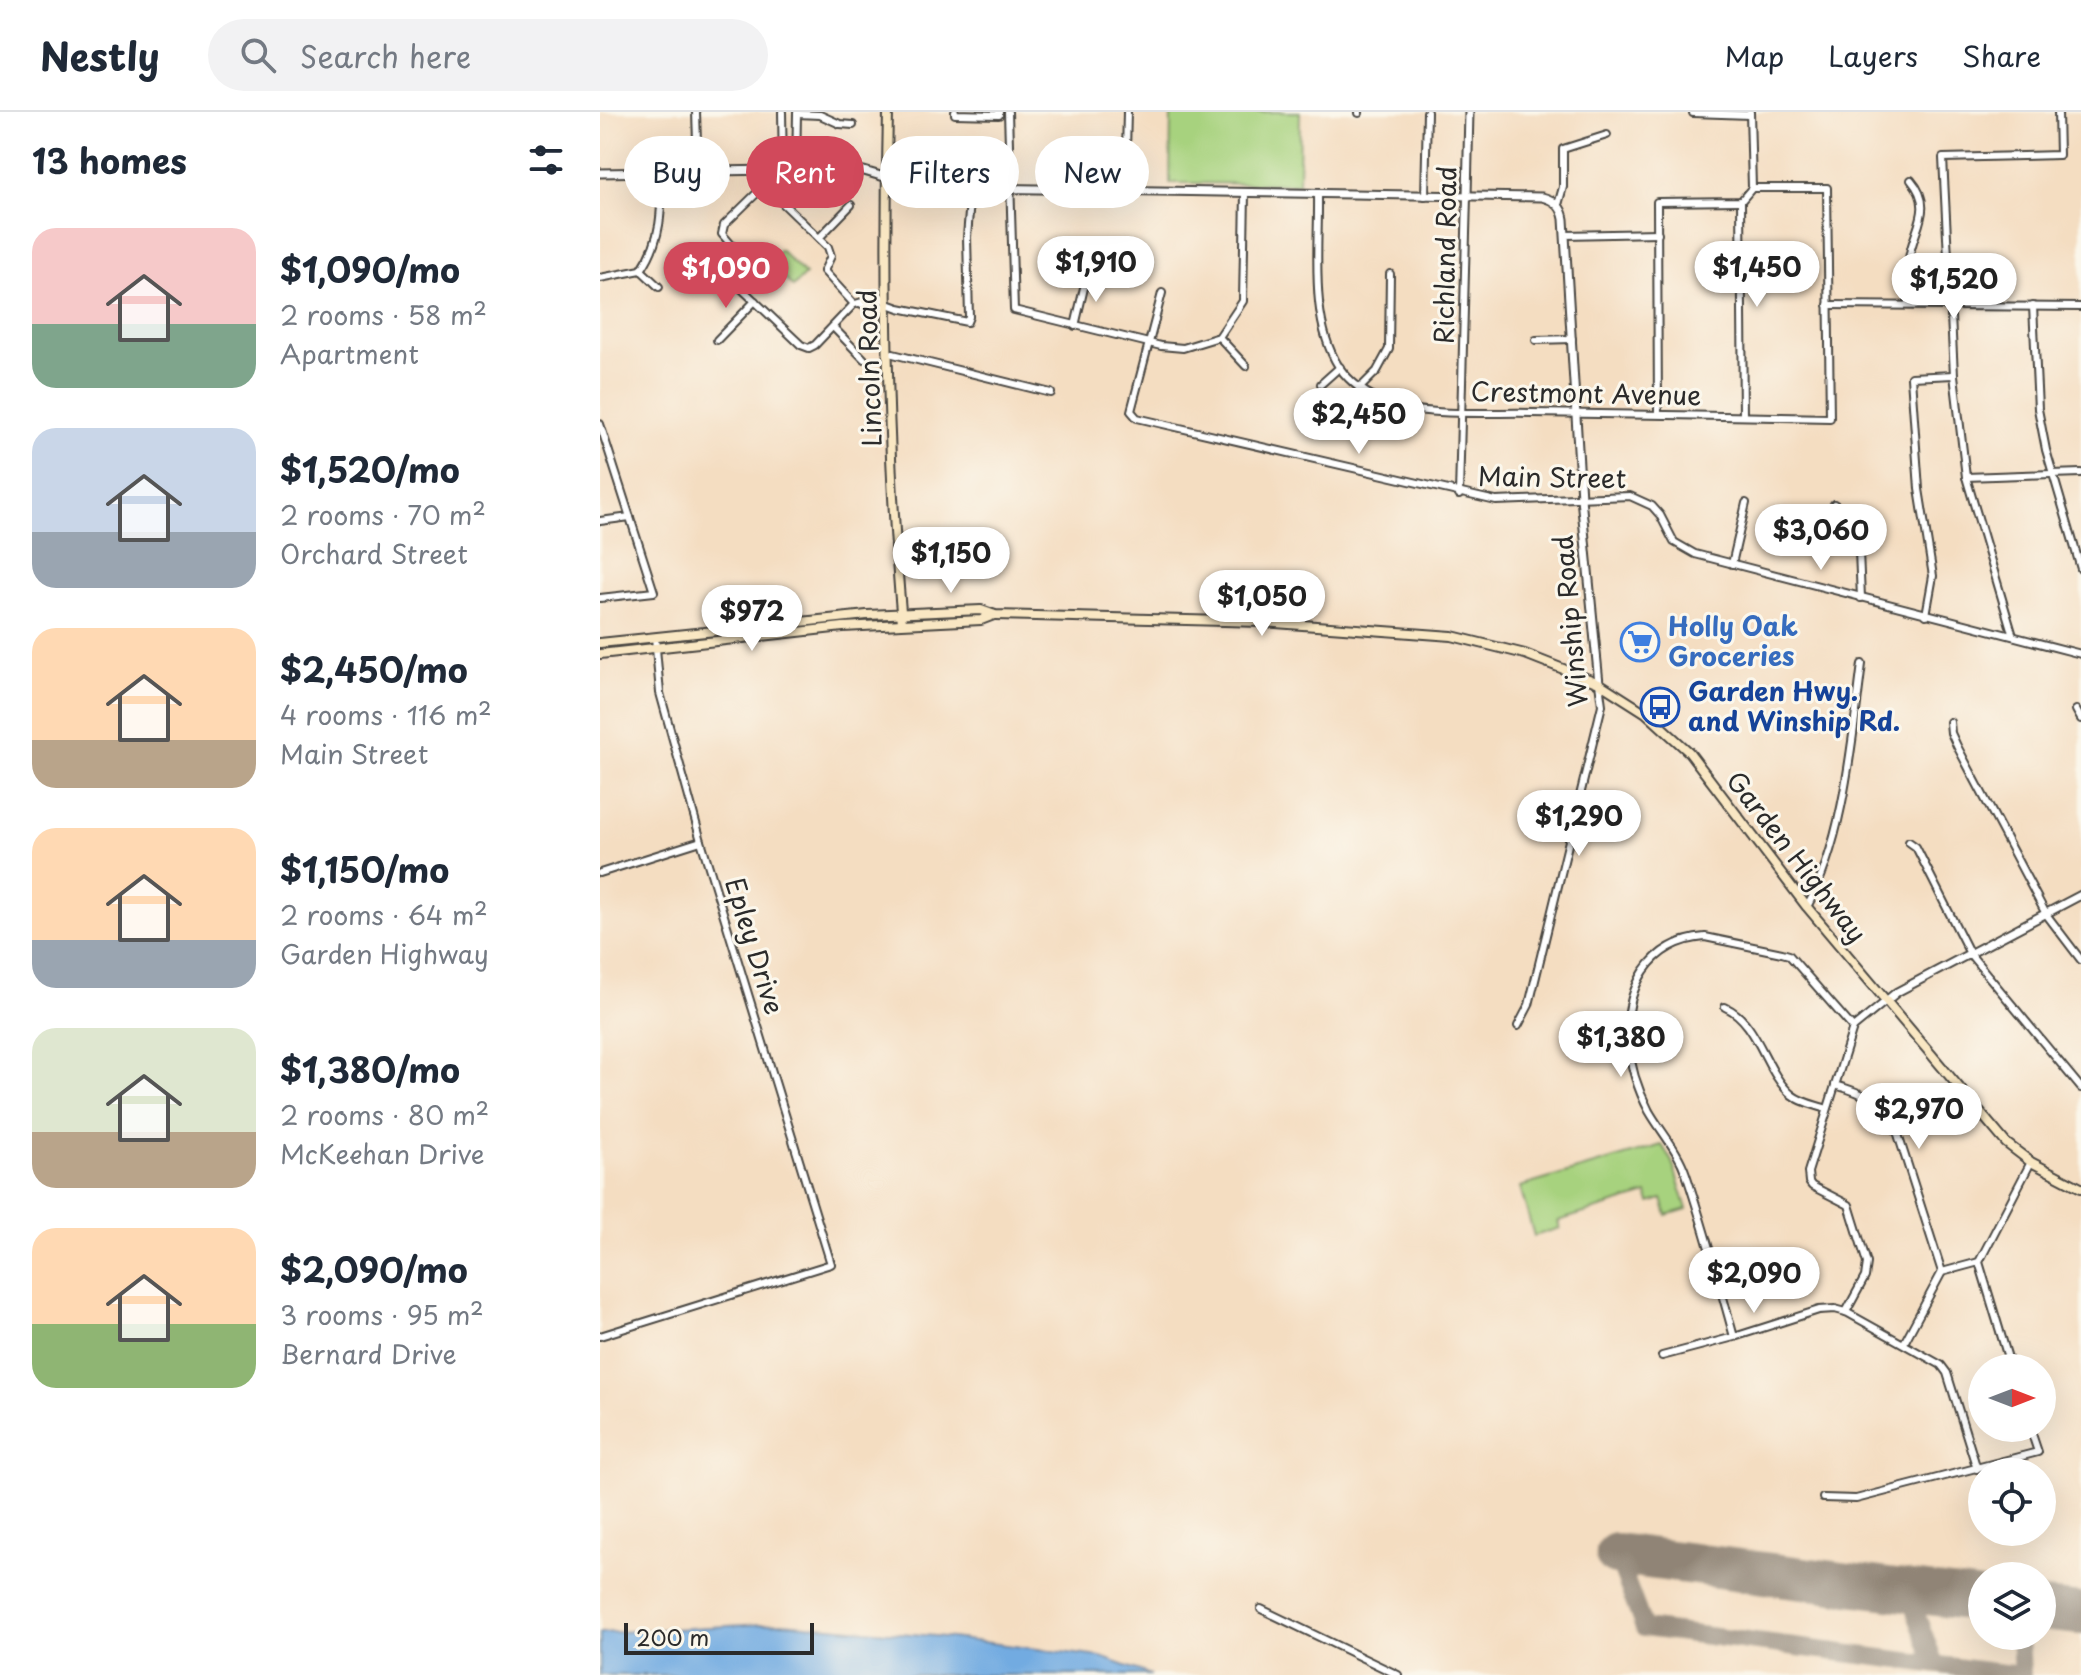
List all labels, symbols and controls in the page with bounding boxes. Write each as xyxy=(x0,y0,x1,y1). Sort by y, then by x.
search box xyxy=(208,19,768,91)
text: Nestly xyxy=(40,27,160,84)
icon: search xyxy=(236,33,280,77)
text: Search here xyxy=(300,33,471,78)
text: Map xyxy=(1724,34,1784,77)
text: Layers xyxy=(1828,34,1918,77)
text: Share xyxy=(1962,34,2041,77)
text: 13 homes xyxy=(32,134,187,186)
chip: Buy xyxy=(624,136,730,208)
chip: Rent xyxy=(746,136,864,208)
chip: Filters xyxy=(880,136,1019,208)
chip: New xyxy=(1035,136,1149,208)
icon: filters xyxy=(524,138,568,182)
street label: Richland Road xyxy=(1423,166,1466,344)
pin: $1,910 xyxy=(1031,236,1161,304)
pin: $1,450 xyxy=(1692,241,1822,309)
pin: $1,090 xyxy=(661,242,791,310)
text: $1,910 xyxy=(1055,242,1137,281)
text: $1,090/mo xyxy=(280,243,460,295)
text: $1,450 xyxy=(1713,247,1801,286)
text: $1,090 xyxy=(682,248,770,287)
pin: $1,520 xyxy=(1889,253,2019,321)
text: $1,520 xyxy=(1910,259,1998,298)
icon: home xyxy=(96,260,192,356)
street label: Lincoln Road xyxy=(846,289,891,447)
text: 2 rooms · 58 m² xyxy=(280,295,487,334)
text: Apartment xyxy=(280,334,419,373)
street label: Crestmont Avenue xyxy=(1470,371,1702,414)
pin: $2,450 xyxy=(1294,388,1424,456)
text: $2,450 xyxy=(1312,394,1406,433)
text: $1,520/mo xyxy=(280,443,460,495)
street label: Main Street xyxy=(1478,456,1627,497)
icon: home xyxy=(96,460,192,556)
text: 2 rooms · 70 m² xyxy=(280,495,486,534)
pin: $3,060 xyxy=(1756,504,1886,572)
text: $3,060 xyxy=(1773,510,1869,549)
pin: $1,150 xyxy=(886,527,1016,595)
text: $1,150 xyxy=(911,533,991,572)
street label: Winship Road xyxy=(1543,533,1596,709)
text: Orchard Street xyxy=(280,534,468,573)
pin: $1,050 xyxy=(1197,570,1327,638)
text: $1,050 xyxy=(1217,576,1307,615)
pin: $972 xyxy=(705,585,799,653)
text: $972 xyxy=(720,591,784,630)
place label: Holly Oak Groceries xyxy=(1668,606,1798,675)
supermarket icon: Holly Oak Groceries xyxy=(1619,621,1661,663)
text: $2,450/mo xyxy=(280,643,468,695)
icon: home xyxy=(96,660,192,756)
place label: Garden Hwy. and Winship Rd. xyxy=(1688,671,1900,740)
bus stop icon: Garden Hwy. and Winship Rd. xyxy=(1639,686,1681,728)
text: 4 rooms · 116 m² xyxy=(280,695,492,734)
text: Main Street xyxy=(280,734,428,773)
street label: Garden Highway xyxy=(1718,762,1877,950)
pin: $1,290 xyxy=(1514,790,1644,858)
text: $1,290 xyxy=(1535,796,1623,835)
text: $1,150/mo xyxy=(280,843,449,895)
icon: home xyxy=(96,860,192,956)
street label: Epley Drive xyxy=(716,872,795,1019)
text: 2 rooms · 64 m² xyxy=(280,895,488,934)
text: Garden Highway xyxy=(280,934,489,973)
pin: $1,380 xyxy=(1556,1011,1686,1079)
text: $1,380 xyxy=(1577,1017,1665,1056)
text: $1,380/mo xyxy=(280,1043,460,1095)
icon: home xyxy=(96,1060,192,1156)
pin: $2,970 xyxy=(1854,1083,1984,1151)
text: $2,970 xyxy=(1874,1089,1964,1128)
text: 2 rooms · 80 m² xyxy=(280,1095,489,1134)
text: McKeehan Drive xyxy=(280,1134,485,1173)
text: $2,090/mo xyxy=(280,1243,468,1295)
pin: $2,090 xyxy=(1689,1247,1819,1315)
text: $2,090 xyxy=(1707,1253,1801,1292)
icon: home xyxy=(96,1260,192,1356)
text: 3 rooms · 95 m² xyxy=(280,1295,484,1334)
text: Bernard Drive xyxy=(280,1334,457,1373)
north arrow xyxy=(1968,1354,2056,1442)
map controls xyxy=(1968,1354,2056,1650)
button: locate xyxy=(1968,1458,2056,1546)
button: layers xyxy=(1968,1562,2056,1650)
scale bar xyxy=(624,1619,814,1655)
text: 200 m xyxy=(636,1620,709,1653)

